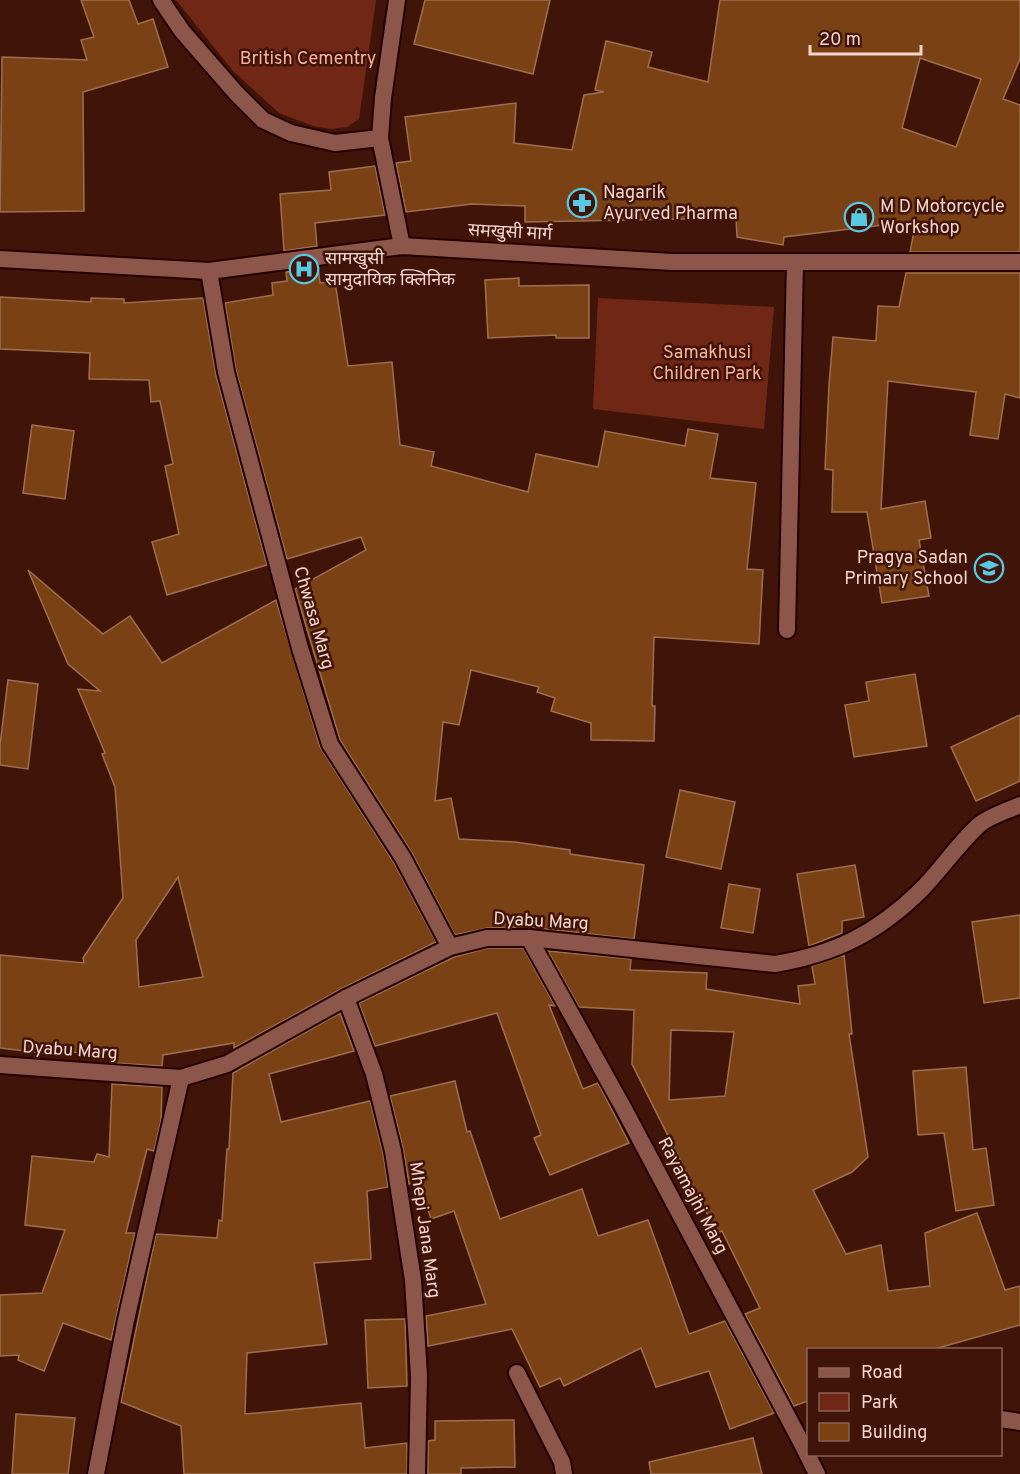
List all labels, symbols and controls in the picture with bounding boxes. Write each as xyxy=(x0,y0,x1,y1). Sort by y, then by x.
scale bar xyxy=(810,18,921,56)
text: 20 m xyxy=(819,29,861,52)
park label: British Cementry xyxy=(240,48,376,71)
place label: Nagarik Ayurved Pharma xyxy=(603,182,738,226)
pharmacy icon: Nagarik Ayurved Pharma xyxy=(566,187,598,219)
place label: M D Motorcycle Workshop xyxy=(880,196,1005,240)
shop icon: M D Motorcycle Workshop xyxy=(843,201,875,233)
street label: समखुसी मार्ग xyxy=(467,218,554,247)
place label: सामखुसी सामुदायिक क्लिनिक xyxy=(325,248,456,292)
hospital icon: सामखुसी सामुदायिक क्लिनिक xyxy=(288,253,320,285)
park label: Samakhusi Children Park xyxy=(652,342,762,386)
place label: Pragya Sadan Primary School xyxy=(844,547,968,591)
school or university icon: Pragya Sadan Primary School xyxy=(973,552,1005,584)
street label: Chwasa Marg xyxy=(287,564,339,672)
street label: Dyabu Marg xyxy=(493,908,589,936)
street label: Dyabu Marg xyxy=(22,1036,118,1066)
street label: Rayamajhi Marg xyxy=(652,1134,732,1258)
street label: Mhepi Jana Marg xyxy=(403,1160,445,1300)
legend xyxy=(807,1348,1002,1456)
text: Road xyxy=(861,1362,903,1385)
text: Park xyxy=(861,1392,898,1415)
text: Building xyxy=(861,1422,927,1445)

